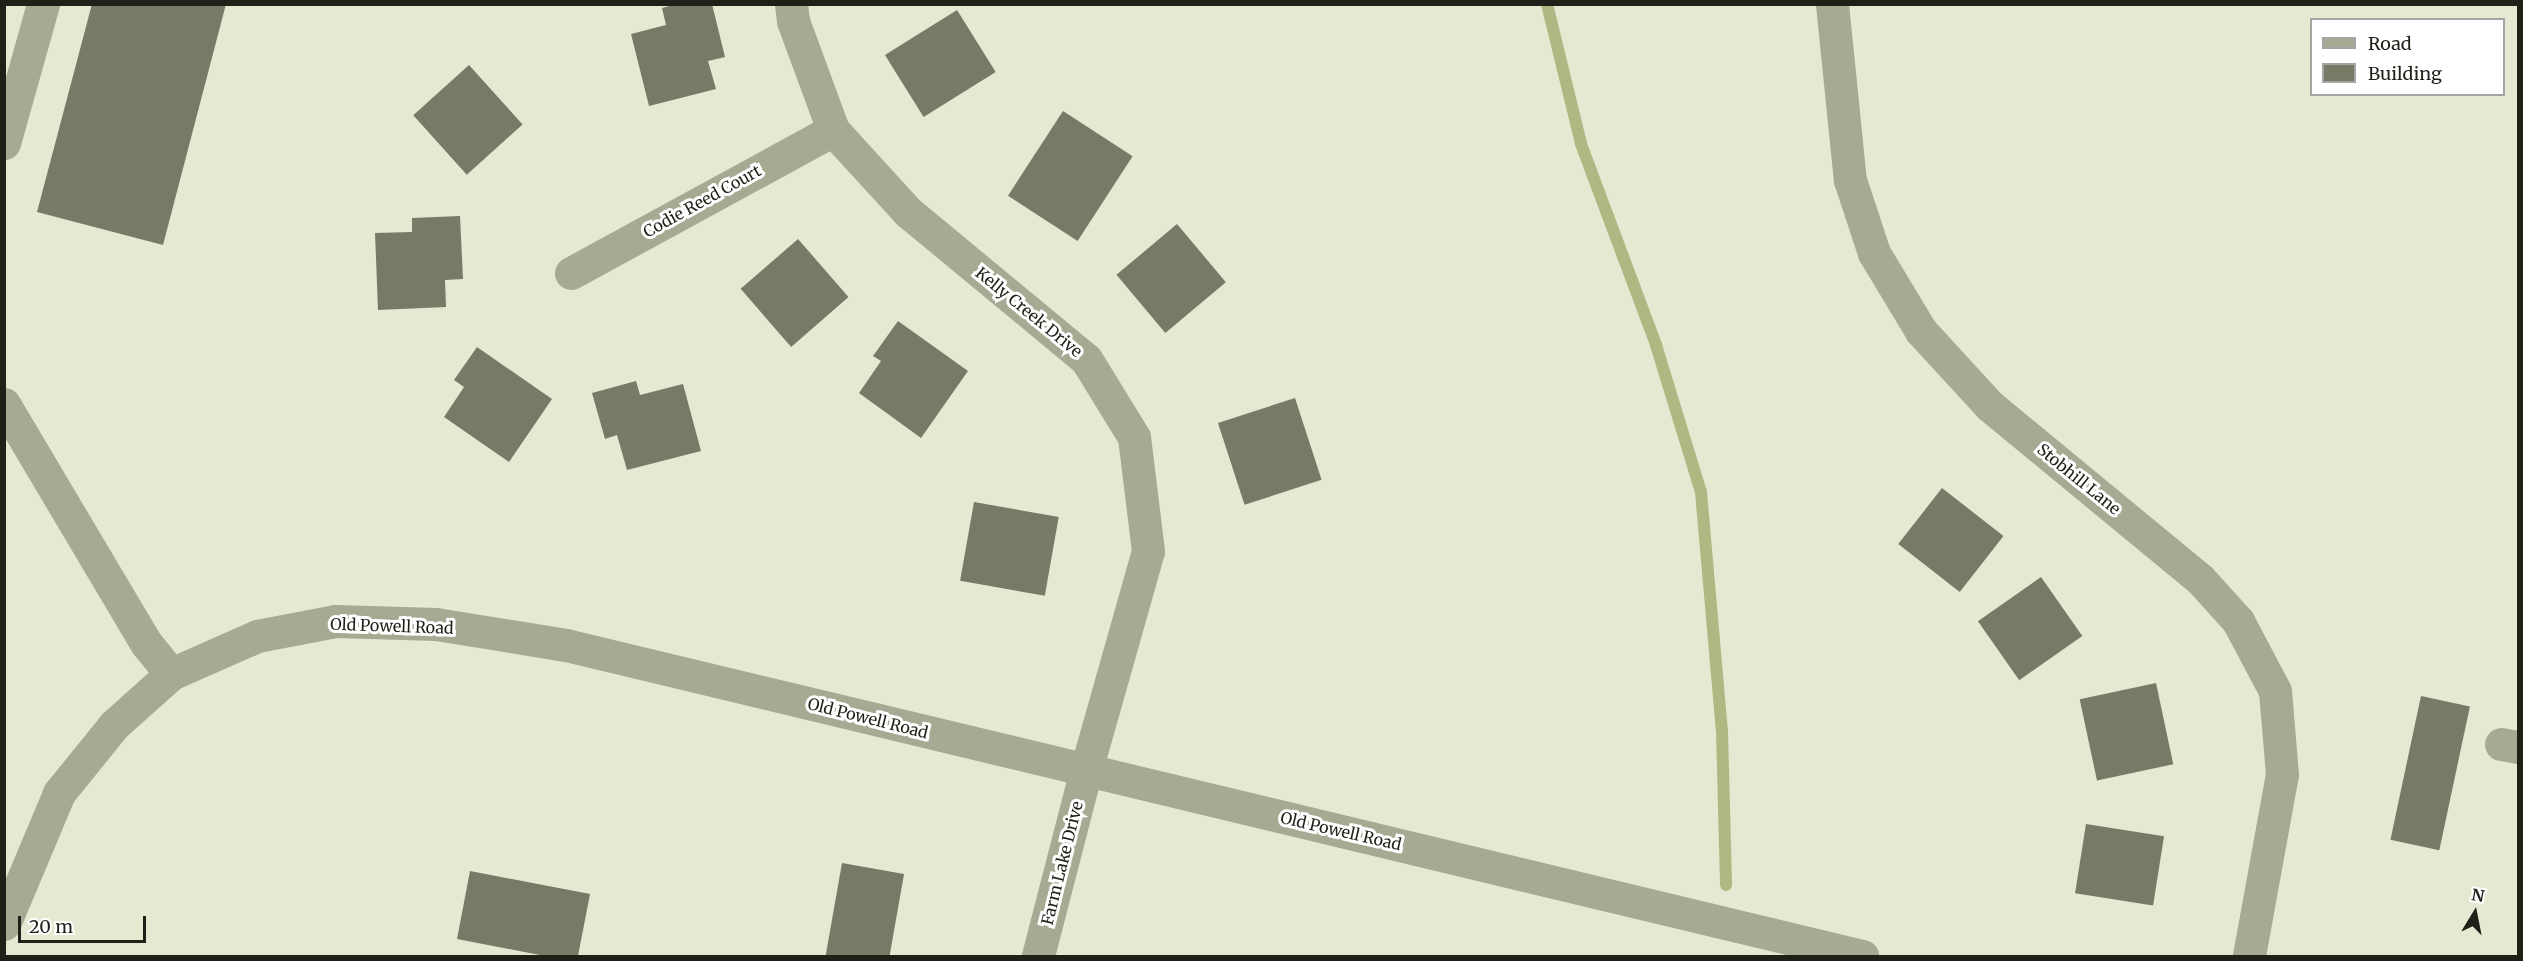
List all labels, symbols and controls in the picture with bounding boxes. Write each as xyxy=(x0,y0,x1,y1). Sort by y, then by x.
legend xyxy=(2310,18,2505,96)
text: Road xyxy=(2368,32,2412,55)
text: Building xyxy=(2368,62,2442,85)
street label: Codie Reed Court xyxy=(640,161,764,241)
street label: Kelly Creek Drive xyxy=(972,263,1086,361)
street label: Stobhill Lane xyxy=(2034,440,2124,518)
street label: Old Powell Road xyxy=(330,614,454,638)
street label: Old Powell Road xyxy=(806,694,930,742)
street label: Farm Lake Drive xyxy=(1037,799,1087,927)
street label: Old Powell Road xyxy=(1279,808,1403,854)
north arrow xyxy=(2445,883,2505,943)
text: N xyxy=(2470,884,2486,906)
scale bar xyxy=(21,904,148,942)
text: 20 m xyxy=(29,915,73,938)

